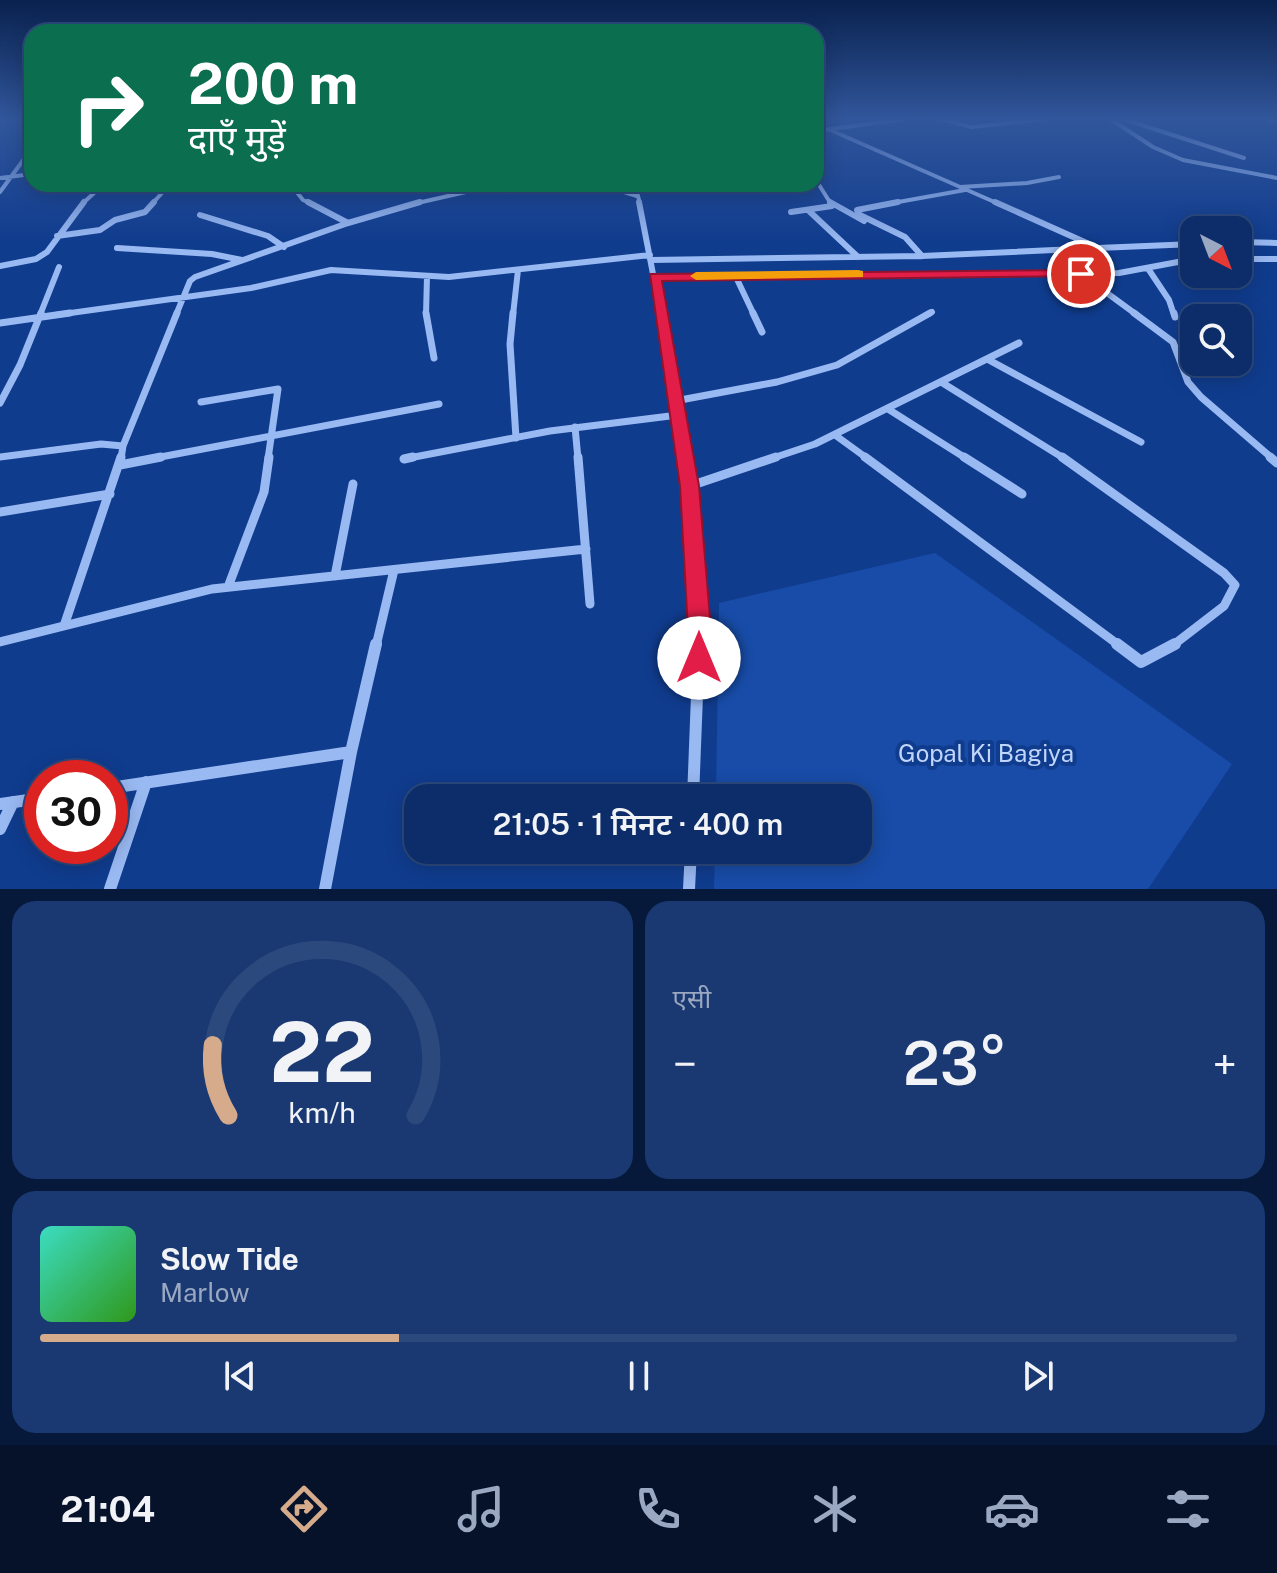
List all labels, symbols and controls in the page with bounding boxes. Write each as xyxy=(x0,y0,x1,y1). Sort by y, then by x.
text: 200 m xyxy=(188,51,358,117)
icon: right xyxy=(56,56,160,160)
text: दाएँ मुड़ें xyxy=(188,118,286,160)
north arrow xyxy=(1180,216,1252,288)
map controls xyxy=(1180,216,1252,376)
pin xyxy=(1047,240,1115,308)
icon: arrive xyxy=(1059,252,1103,296)
button: search xyxy=(1180,304,1252,376)
position arrow xyxy=(657,616,741,700)
park label: Gopal Ki Bagiya xyxy=(898,739,1074,767)
speed limit sign: 30 xyxy=(24,760,128,864)
text: 21:05 · 1 मिनट · 400 m xyxy=(493,806,783,842)
text: एसी xyxy=(673,983,711,1014)
text: 22 xyxy=(269,1003,375,1101)
text: 23° xyxy=(903,1028,1007,1099)
text: − xyxy=(673,1038,697,1090)
text: + xyxy=(1213,1038,1237,1090)
text: km/h xyxy=(289,1096,356,1129)
text: Slow Tide xyxy=(160,1241,299,1277)
text: Marlow xyxy=(160,1277,250,1308)
icon: previous xyxy=(218,1354,262,1398)
icon: pause xyxy=(617,1354,661,1398)
icon: next xyxy=(1016,1354,1060,1398)
icon: directions xyxy=(276,1481,332,1537)
icon: music xyxy=(453,1481,509,1537)
icon: phone xyxy=(630,1481,686,1537)
icon: climate xyxy=(807,1481,863,1537)
icon: car xyxy=(984,1481,1040,1537)
icon: filters xyxy=(1160,1481,1216,1537)
text: 21:04 xyxy=(60,1488,155,1530)

